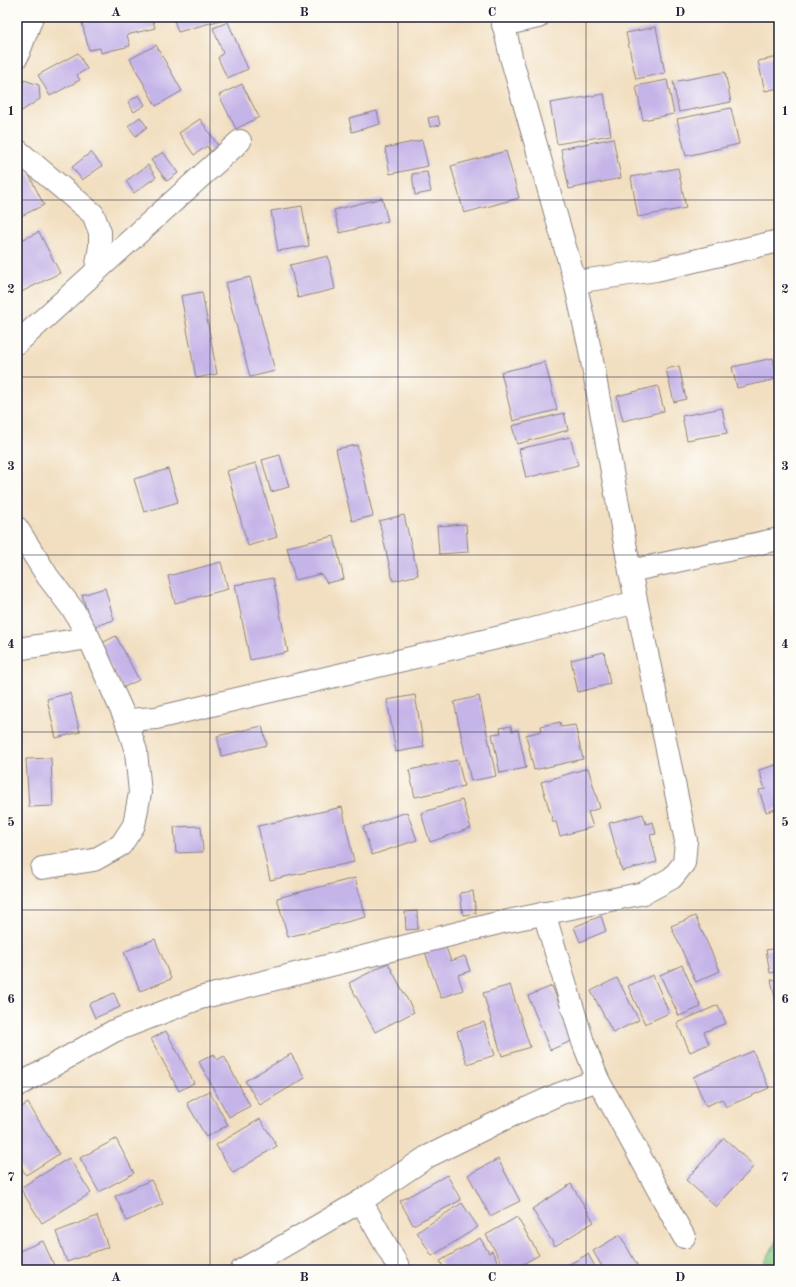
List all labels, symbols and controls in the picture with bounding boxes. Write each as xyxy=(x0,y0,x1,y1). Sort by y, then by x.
text: A xyxy=(111,6,121,19)
text: B xyxy=(299,6,309,19)
text: C xyxy=(488,6,496,19)
text: D xyxy=(675,6,685,19)
text: 1 xyxy=(7,105,15,118)
text: 1 xyxy=(781,105,789,118)
text: 2 xyxy=(7,283,15,296)
text: 2 xyxy=(781,283,789,296)
text: 3 xyxy=(7,460,15,473)
text: 3 xyxy=(781,460,789,473)
text: 4 xyxy=(7,638,15,651)
text: 4 xyxy=(781,638,789,651)
text: 5 xyxy=(7,816,15,829)
text: 5 xyxy=(781,816,789,829)
text: 6 xyxy=(7,993,15,1006)
text: 6 xyxy=(781,993,789,1006)
text: 7 xyxy=(7,1171,15,1184)
text: 7 xyxy=(781,1171,789,1184)
text: A xyxy=(111,1271,121,1284)
text: B xyxy=(299,1271,309,1284)
text: C xyxy=(488,1271,496,1284)
text: D xyxy=(675,1271,685,1284)

